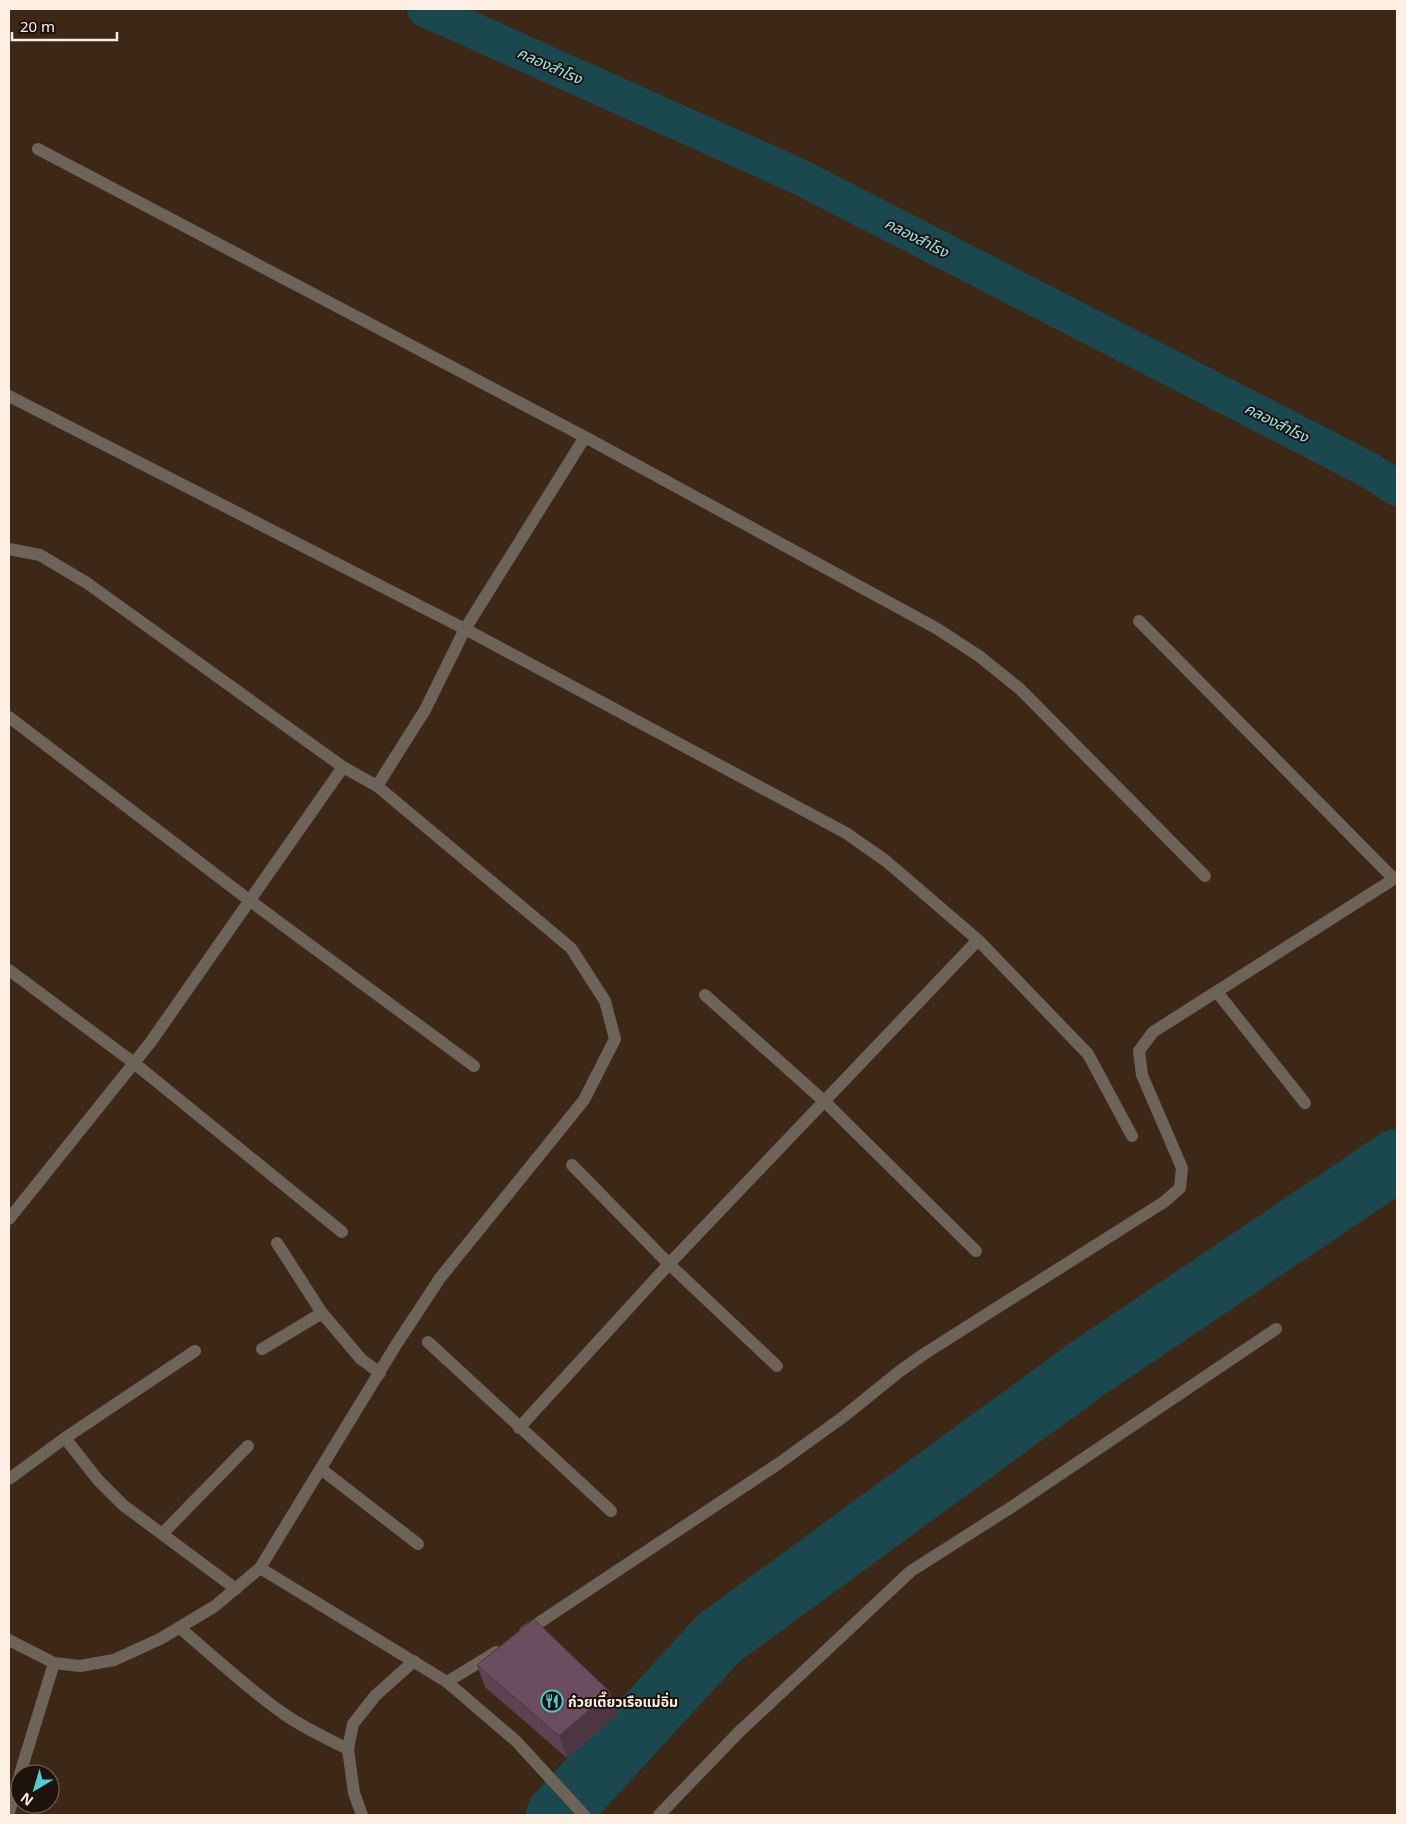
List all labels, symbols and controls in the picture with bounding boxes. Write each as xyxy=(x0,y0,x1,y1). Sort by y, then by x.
scale bar xyxy=(12,10,118,42)
text: 20 m xyxy=(20,16,55,36)
water label: คลองสำโรง xyxy=(514,42,586,89)
water label: คลองสำโรง xyxy=(882,212,953,262)
water label: คลองสำโรง xyxy=(1242,397,1313,447)
restaurant icon: ก๋วยเตี๊ยวเรือแม่อิ่ม xyxy=(540,1689,564,1713)
place label: ก๋วยเตี๊ยวเรือแม่อิ่ม xyxy=(568,1691,678,1711)
north arrow xyxy=(10,1764,60,1814)
text: N xyxy=(16,1789,37,1811)

